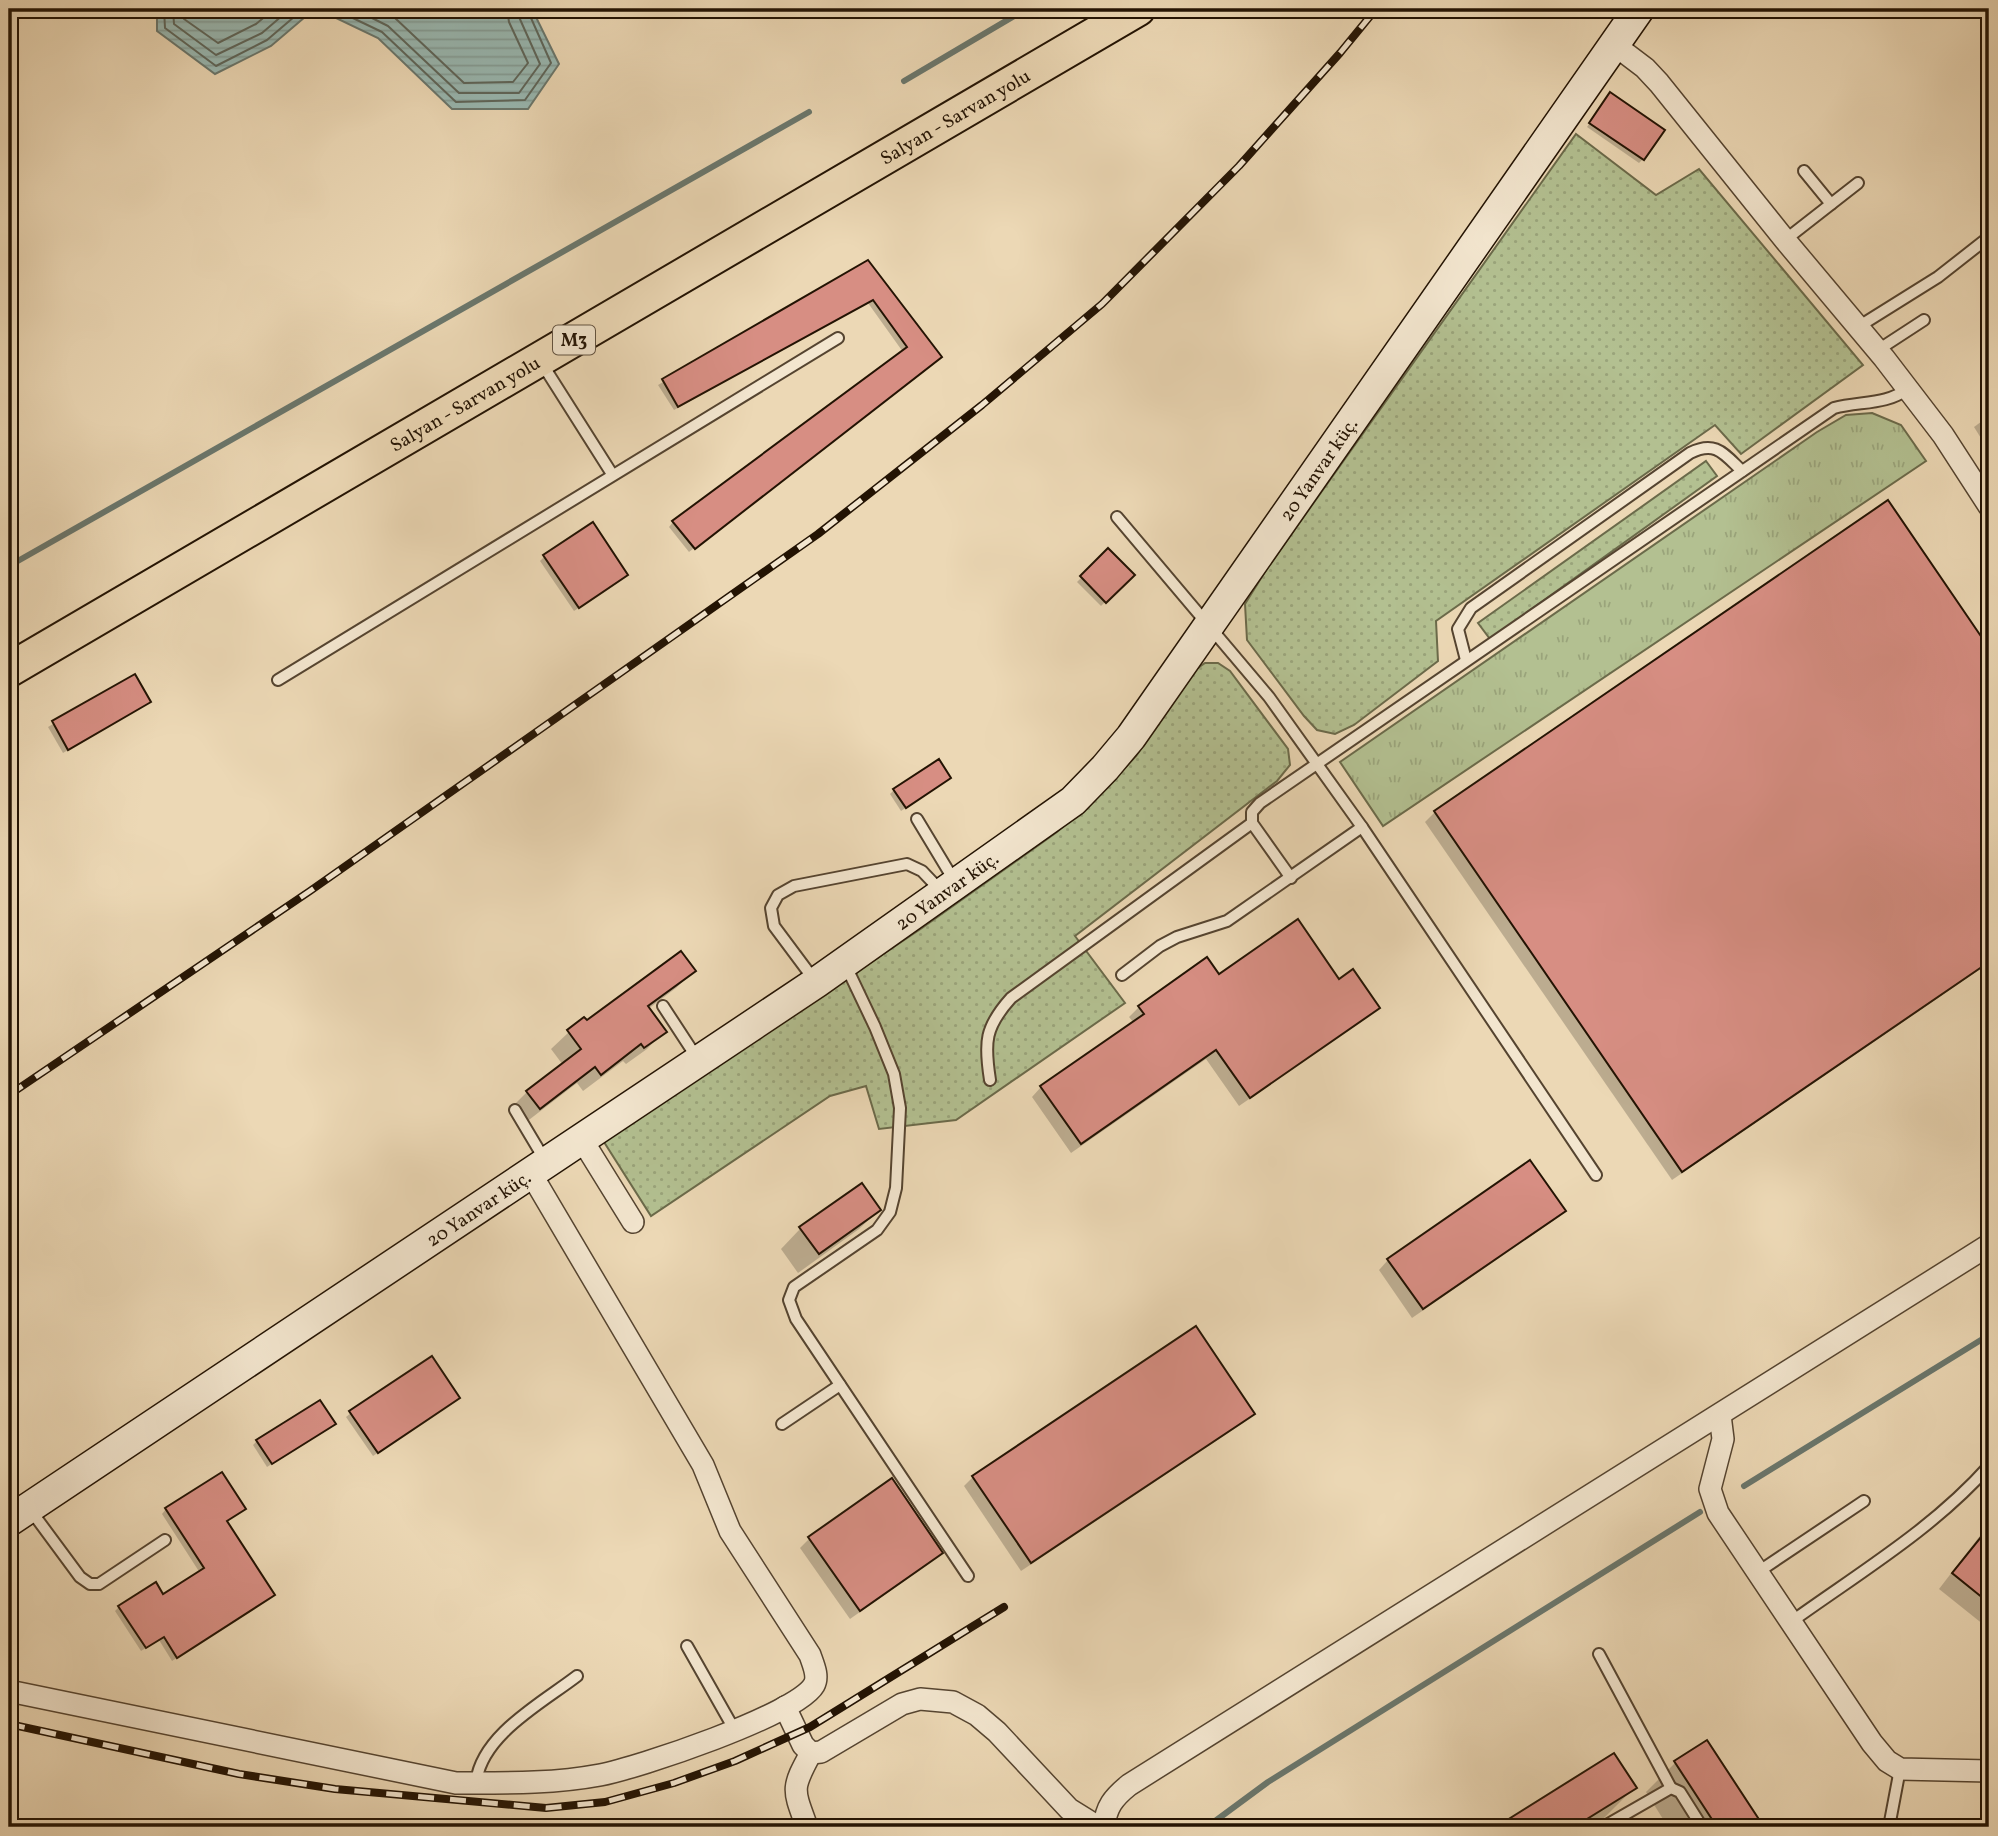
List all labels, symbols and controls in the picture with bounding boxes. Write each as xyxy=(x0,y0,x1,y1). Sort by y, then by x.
street label: Salyan - Sarvan yolu xyxy=(876,64,1036,172)
road number: M3 xyxy=(553,326,595,354)
street label: Salyan - Sarvan yolu xyxy=(386,351,546,459)
street label: 20 Yanvar küç. xyxy=(1274,413,1365,527)
street label: 20 Yanvar küç. xyxy=(891,847,1005,937)
street label: 20 Yanvar küç. xyxy=(422,1165,537,1254)

